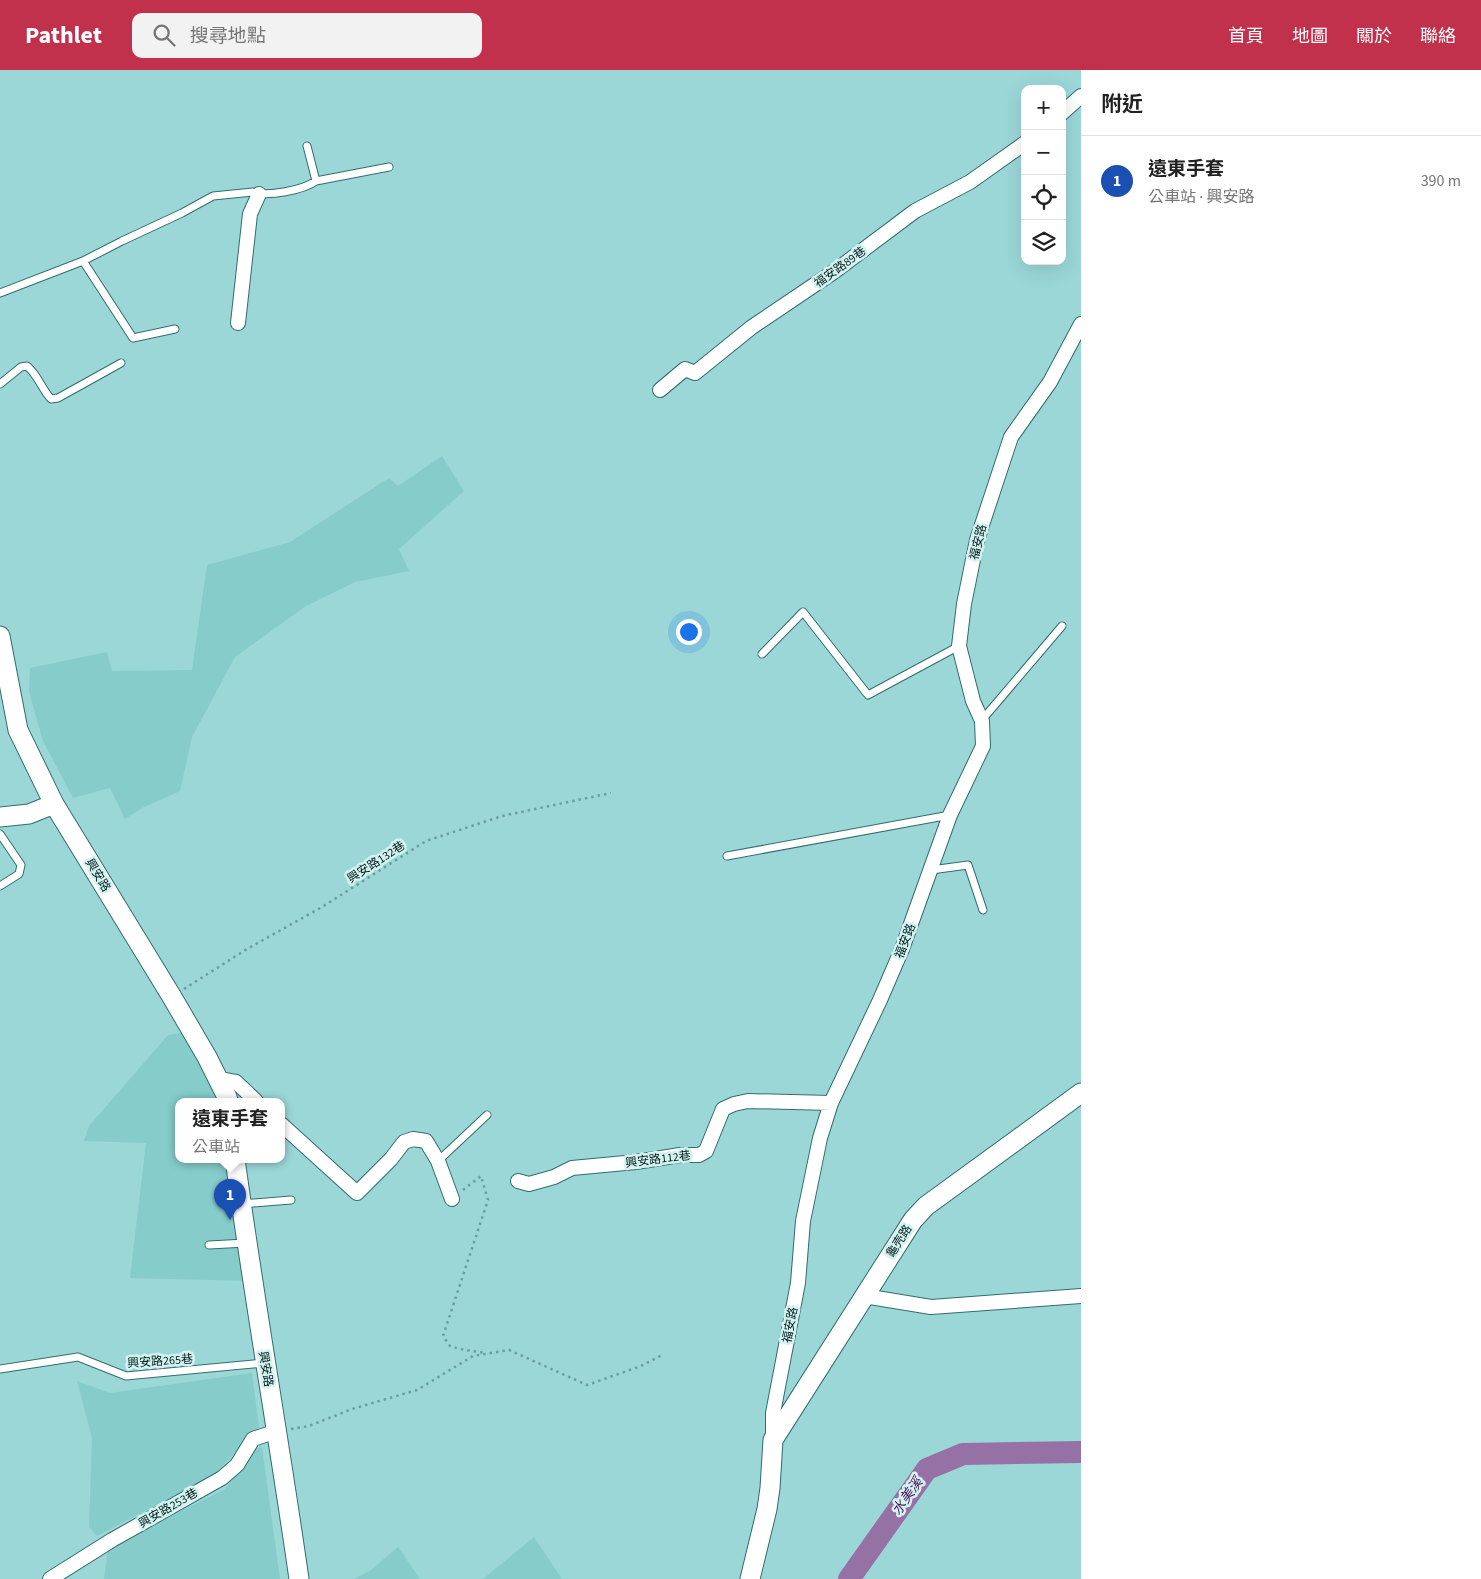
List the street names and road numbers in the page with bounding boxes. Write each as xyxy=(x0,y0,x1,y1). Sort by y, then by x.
street label: 福安路89巷 xyxy=(811,243,870,292)
street label: 福安路 xyxy=(966,523,991,562)
street label: 興安路132巷 xyxy=(344,837,409,887)
street label: 興安路 xyxy=(81,855,114,895)
street label: 福安路 xyxy=(891,921,920,961)
street label: 興安路112巷 xyxy=(624,1147,692,1172)
street label: 龜壳路 xyxy=(882,1222,916,1261)
street label: 福安路 xyxy=(779,1306,802,1344)
street label: 興安路 xyxy=(254,1350,277,1388)
street label: 興安路265巷 xyxy=(127,1351,194,1372)
street label: 興安路253巷 xyxy=(135,1485,201,1532)

